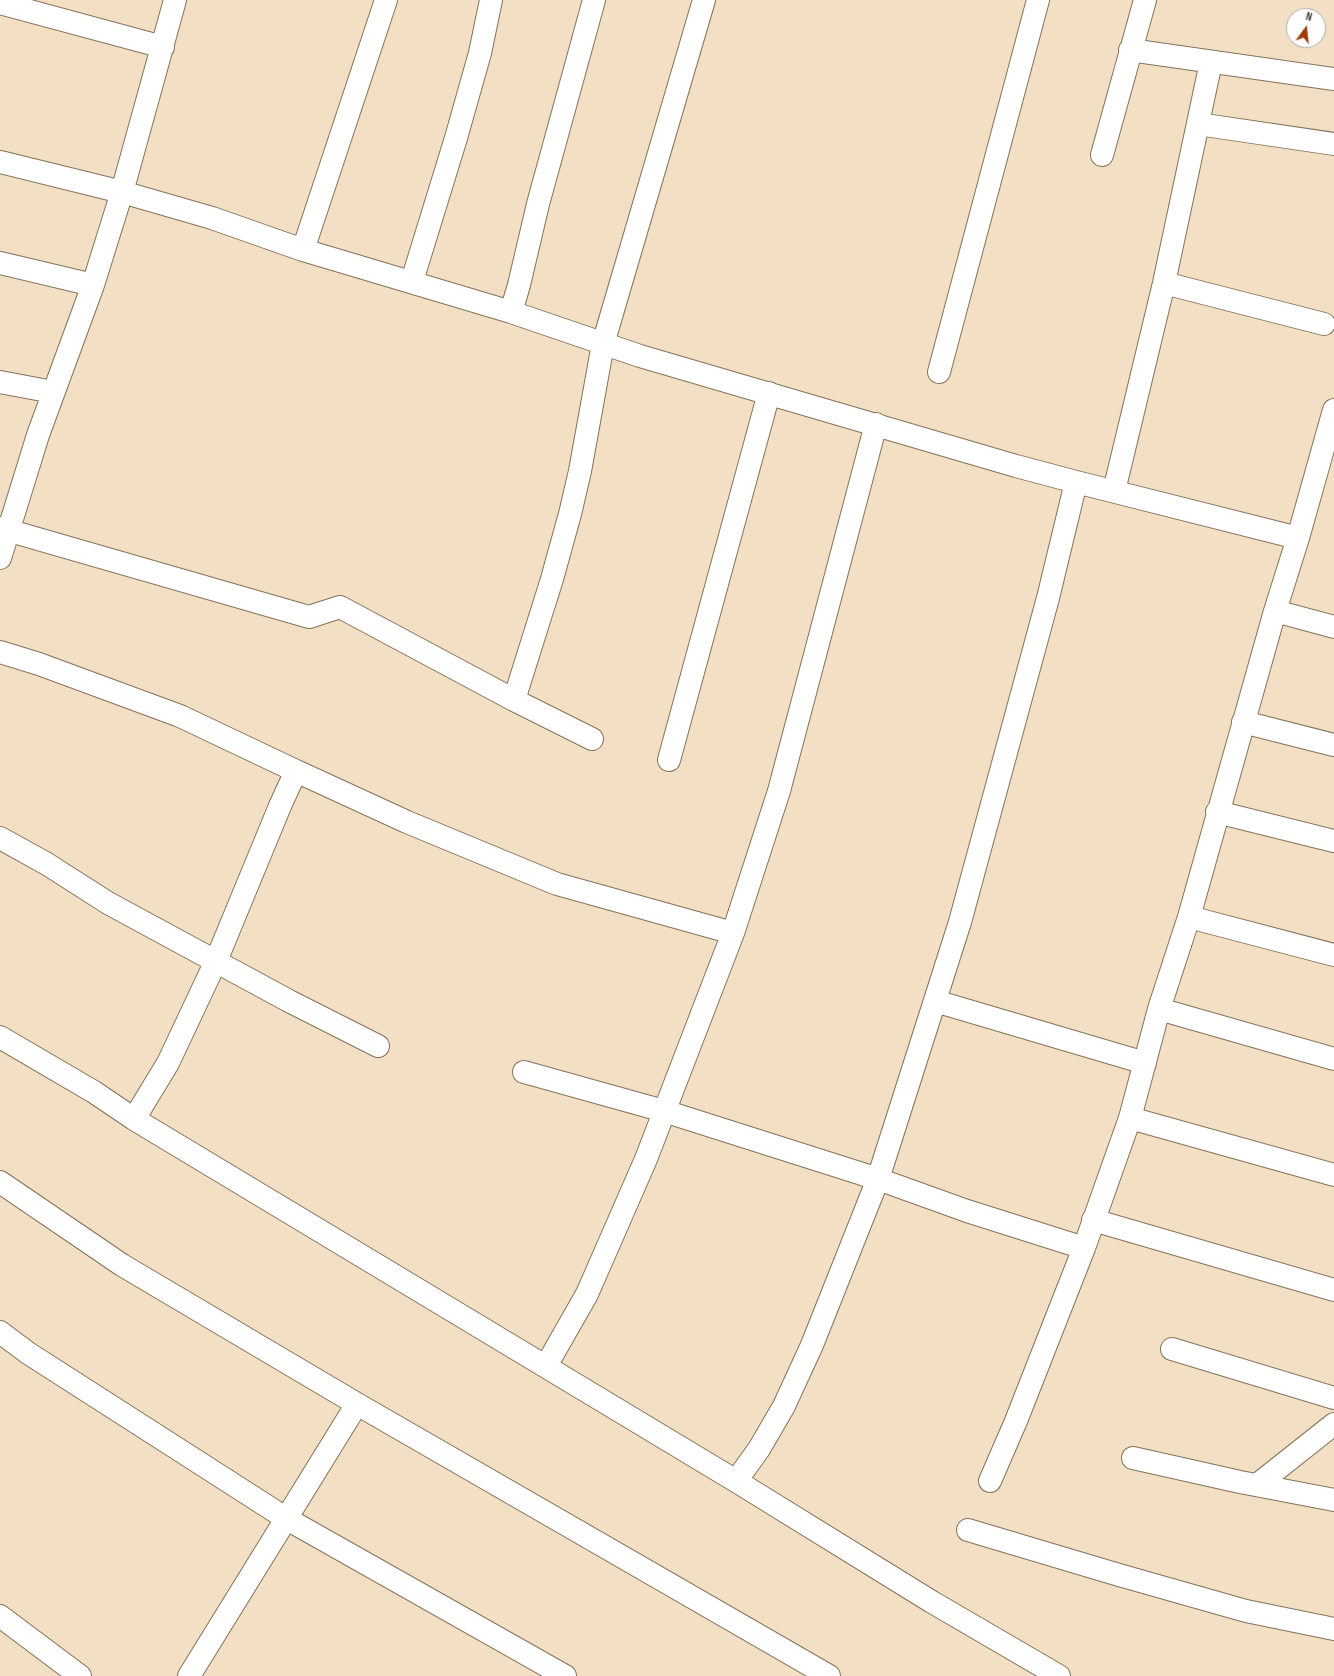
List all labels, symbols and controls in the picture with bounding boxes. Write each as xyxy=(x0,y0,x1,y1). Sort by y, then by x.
north arrow xyxy=(1286,8,1326,48)
text: N xyxy=(1304,10,1313,24)

